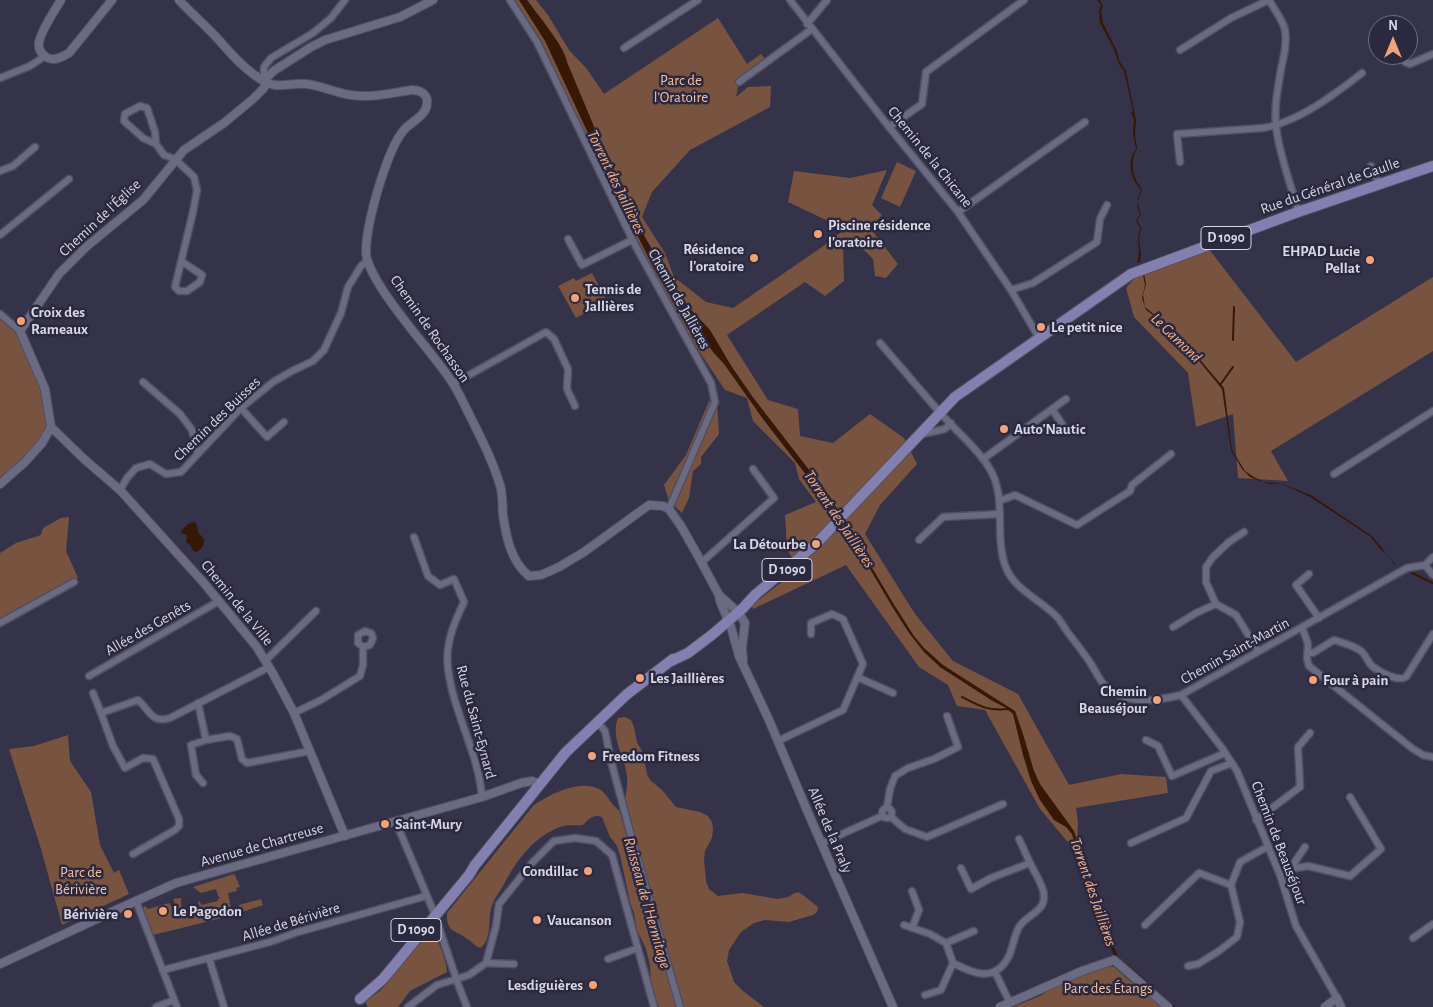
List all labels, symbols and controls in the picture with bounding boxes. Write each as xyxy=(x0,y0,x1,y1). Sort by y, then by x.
north arrow xyxy=(1368,15,1418,65)
text: N xyxy=(1388,19,1398,33)
park label: Parc de l'Oratoire xyxy=(654,71,708,106)
street label: Chemin de la Chicane xyxy=(884,103,976,211)
water label: Torrent des Jaillières xyxy=(582,127,650,237)
street label: Rue du Général de Gaulle xyxy=(1258,154,1402,218)
street label: Chemin de l'Église xyxy=(55,175,145,261)
place label: Piscine résidence l'oratoire xyxy=(828,216,931,251)
road number: D 1090 xyxy=(1201,227,1251,250)
marker: Piscine résidence l'oratoire xyxy=(812,228,824,240)
place label: Résidence l'oratoire xyxy=(683,240,744,275)
place label: EHPAD Lucie Pellat xyxy=(1282,242,1360,277)
street label: Chemin de Jallières xyxy=(644,246,714,352)
marker: Résidence l'oratoire xyxy=(748,252,760,264)
marker: EHPAD Lucie Pellat xyxy=(1364,254,1376,266)
street label: Chemin de Rochasson xyxy=(386,272,474,386)
place label: Tennis de Jallières xyxy=(585,280,641,315)
marker: Tennis de Jallières xyxy=(569,292,581,304)
place label: Croix des Rameaux xyxy=(31,303,88,338)
water label: Le Gamond xyxy=(1147,309,1205,367)
marker: Croix des Rameaux xyxy=(15,315,27,327)
place label: Le petit nice xyxy=(1051,318,1123,336)
marker: Le petit nice xyxy=(1035,321,1047,333)
street label: Chemin des Buisses xyxy=(170,373,264,465)
place label: Auto'Nautic xyxy=(1014,420,1085,438)
marker: Auto'Nautic xyxy=(998,423,1010,435)
water label: Torrent des Jaillières xyxy=(799,466,879,572)
place label: La Détourbe xyxy=(733,535,806,553)
marker: La Détourbe xyxy=(810,538,822,550)
street label: Chemin de la Ville xyxy=(197,557,277,649)
road number: D 1090 xyxy=(762,558,812,582)
street label: Allée des Genêts xyxy=(102,596,194,660)
street label: Chemin Saint-Martin xyxy=(1177,614,1293,688)
street label: Rue du Saint-Eynard xyxy=(452,663,500,781)
place label: Les Jaillières xyxy=(650,669,724,687)
place label: Four à pain xyxy=(1323,671,1388,689)
marker: Les Jaillières xyxy=(634,672,646,684)
marker: Four à pain xyxy=(1307,674,1319,686)
place label: Chemin Beauséjour xyxy=(1079,682,1147,717)
marker: Chemin Beauséjour xyxy=(1151,694,1163,706)
place label: Freedom Fitness xyxy=(602,747,700,765)
marker: Freedom Fitness xyxy=(586,750,598,762)
street label: Chemin de Beauséjour xyxy=(1247,779,1311,907)
street label: Allée de la Praly xyxy=(804,784,856,876)
place label: Saint-Mury xyxy=(395,815,462,833)
marker: Saint-Mury xyxy=(379,818,391,830)
street label: Avenue de Chartreuse xyxy=(198,819,326,871)
water label: Ruisseau de l'Hermitage xyxy=(619,835,675,971)
water label: Torrent des Jaillières xyxy=(1065,835,1121,949)
place label: Condillac xyxy=(523,862,578,880)
park label: Parc de Bérivière xyxy=(55,863,107,898)
marker: Condillac xyxy=(582,865,594,877)
street label: Allée de Bérivière xyxy=(240,899,342,945)
place label: Le Pagodon xyxy=(173,902,242,920)
place label: Bérivière xyxy=(63,905,118,923)
marker: Le Pagodon xyxy=(157,905,169,917)
marker: Bérivière xyxy=(122,908,134,920)
place label: Vaucanson xyxy=(547,911,612,929)
marker: Vaucanson xyxy=(531,914,543,926)
road number: D 1090 xyxy=(391,918,441,942)
place label: Lesdiguières xyxy=(508,976,583,994)
marker: Lesdiguières xyxy=(587,979,599,991)
park label: Parc des Étangs xyxy=(1063,979,1153,997)

